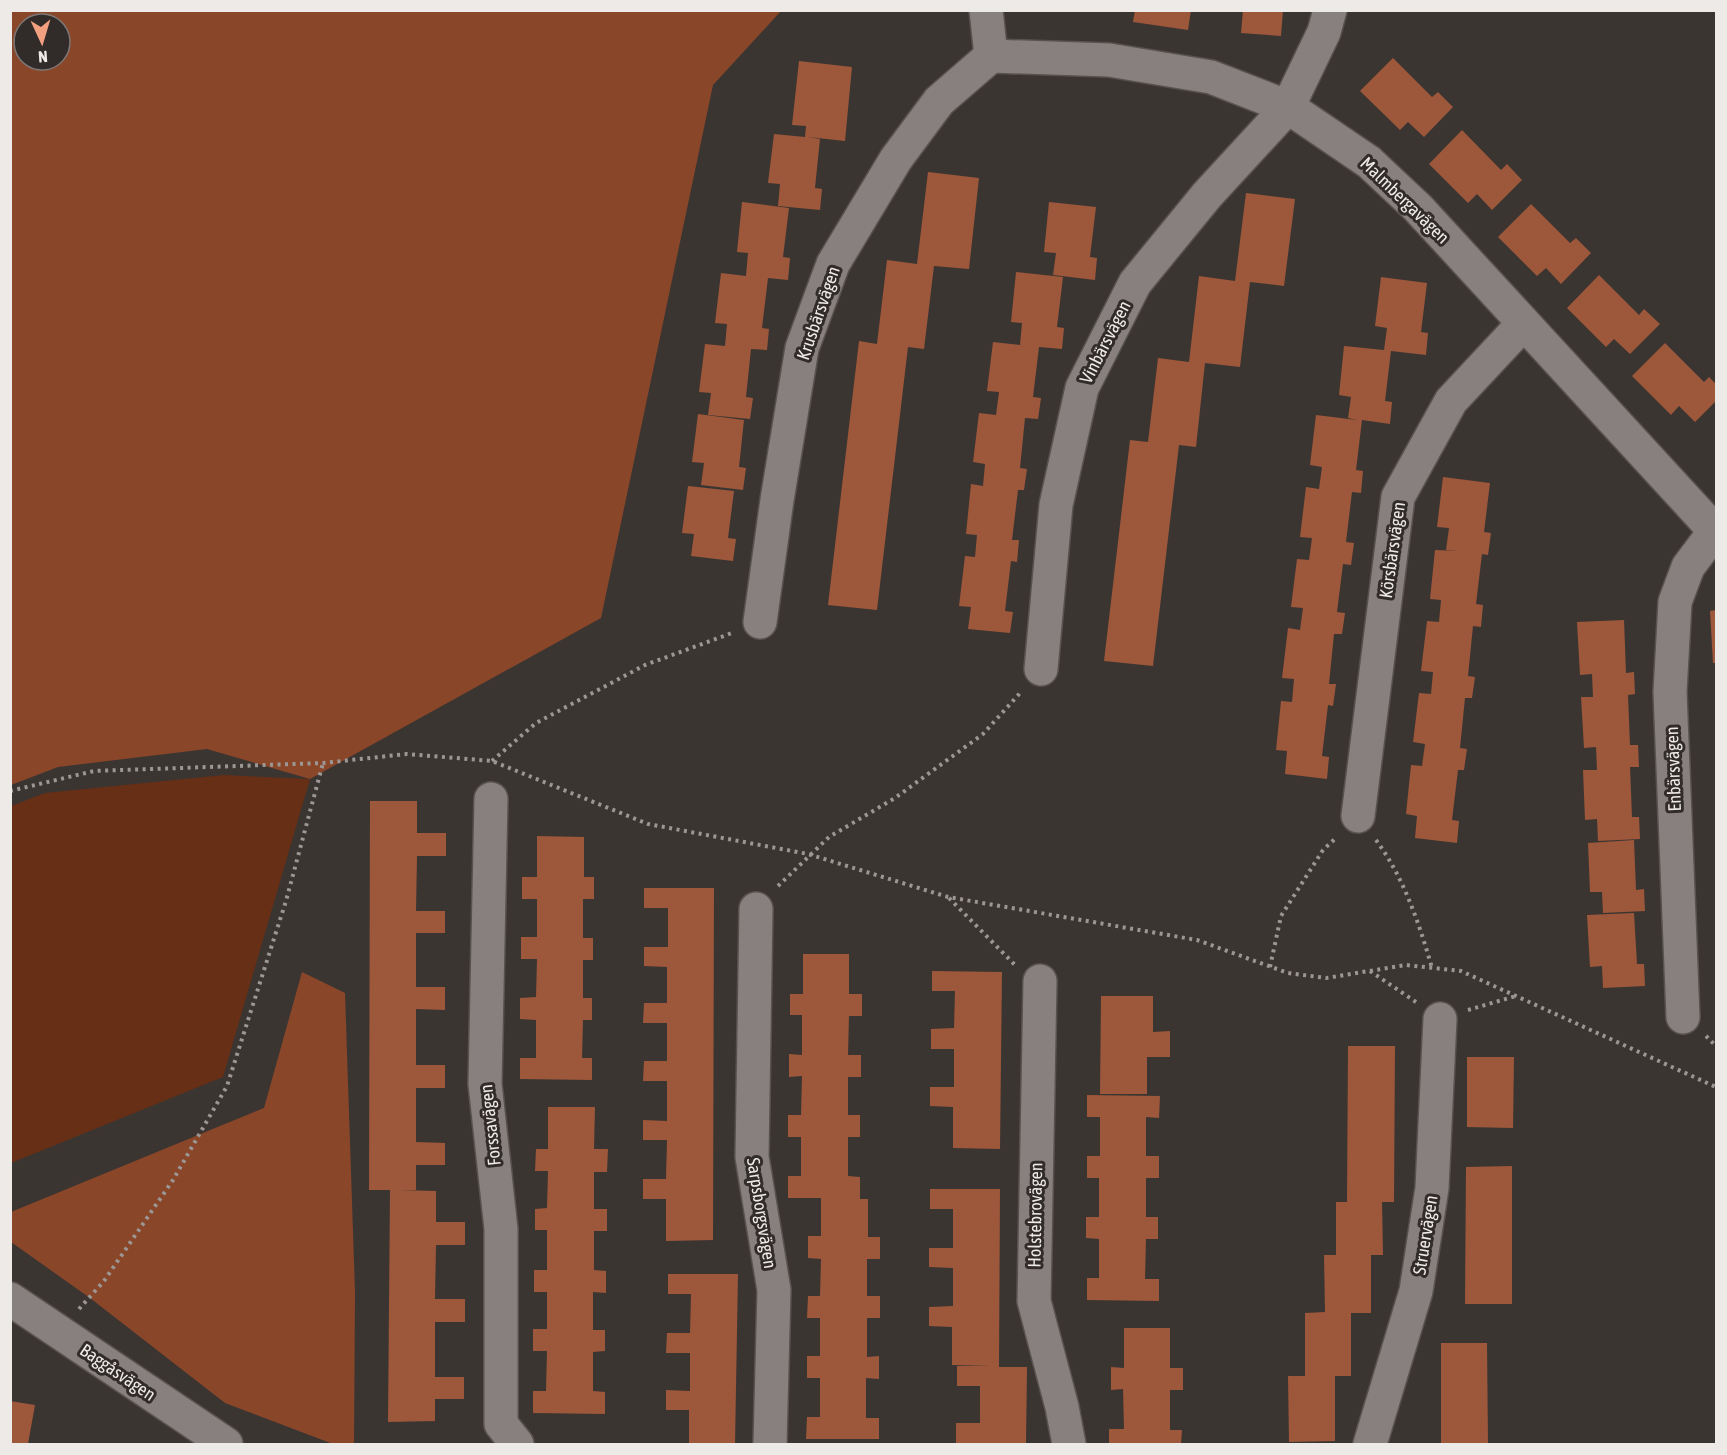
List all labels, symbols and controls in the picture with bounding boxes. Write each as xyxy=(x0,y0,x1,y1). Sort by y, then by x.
north arrow xyxy=(12,12,72,72)
text: N xyxy=(38,48,48,66)
street label: Malmbergavägen xyxy=(1356,152,1454,248)
street label: Krusbärsvägen xyxy=(792,263,844,363)
street label: Vinbärsvägen xyxy=(1075,297,1135,387)
street label: Körsbärsvägen xyxy=(1375,500,1409,600)
street label: Enbärsvägen xyxy=(1661,726,1685,812)
street label: Forssavägen xyxy=(475,1083,505,1167)
street label: Sarpsborgsvägen xyxy=(743,1156,781,1270)
street label: Holstebrovägen xyxy=(1024,1162,1046,1268)
street label: Struervägen xyxy=(1408,1194,1442,1276)
street label: Baggåsvägen xyxy=(76,1339,160,1405)

